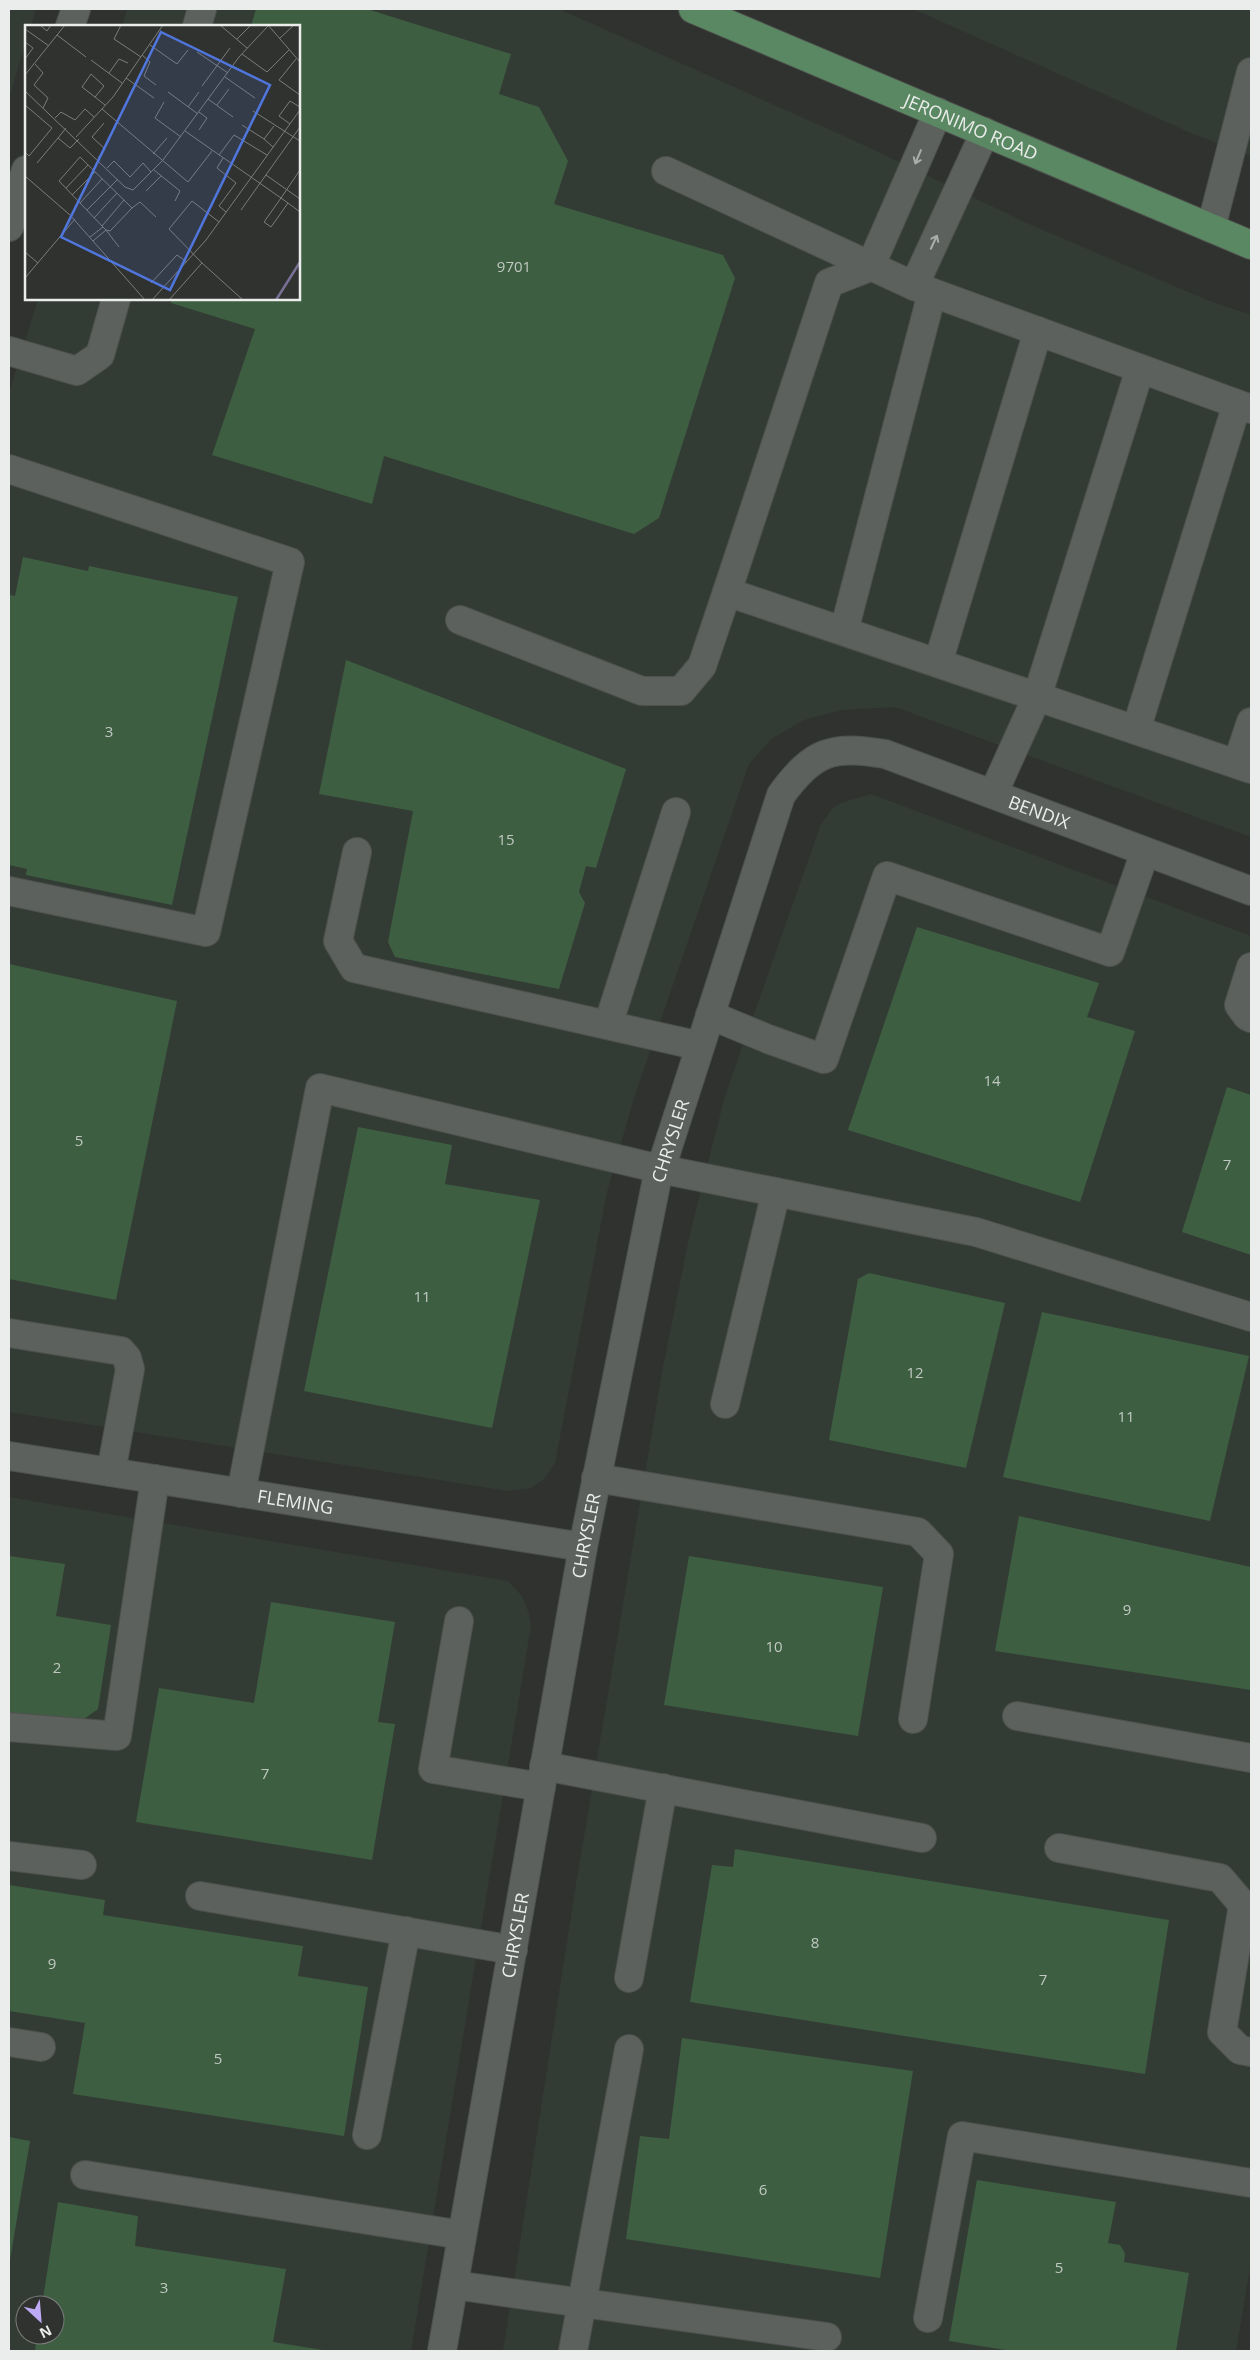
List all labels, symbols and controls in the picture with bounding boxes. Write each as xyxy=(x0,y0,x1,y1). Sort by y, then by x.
inset map xyxy=(25,25,300,300)
street label: JERONIMO ROAD xyxy=(899,87,1042,166)
one-way arrow xyxy=(913,149,923,164)
one-way arrow xyxy=(930,234,940,249)
house number: 9701 xyxy=(497,256,531,276)
house number: 3 xyxy=(105,721,113,741)
street label: BENDIX xyxy=(1005,789,1074,834)
house number: 15 xyxy=(497,829,515,849)
house number: 14 xyxy=(983,1070,1001,1090)
street label: CHRYSLER xyxy=(645,1096,695,1185)
house number: 5 xyxy=(75,1130,83,1150)
house number: 7 xyxy=(1223,1154,1231,1174)
house number: 11 xyxy=(413,1286,431,1306)
house number: 12 xyxy=(906,1362,924,1382)
house number: 11 xyxy=(1117,1406,1135,1426)
street label: FLEMING xyxy=(256,1484,335,1519)
street label: CHRYSLER xyxy=(566,1491,606,1580)
house number: 9 xyxy=(1123,1599,1131,1619)
house number: 10 xyxy=(765,1636,783,1656)
house number: 2 xyxy=(53,1657,61,1677)
house number: 7 xyxy=(261,1763,269,1783)
street label: CHRYSLER xyxy=(496,1891,534,1980)
house number: 8 xyxy=(811,1932,819,1952)
house number: 9 xyxy=(48,1953,56,1973)
house number: 7 xyxy=(1039,1969,1047,1989)
house number: 5 xyxy=(214,2048,222,2068)
house number: 6 xyxy=(759,2179,767,2199)
house number: 5 xyxy=(1055,2257,1063,2277)
house number: 3 xyxy=(160,2277,168,2297)
north arrow xyxy=(15,2295,65,2345)
text: N xyxy=(37,2321,55,2343)

